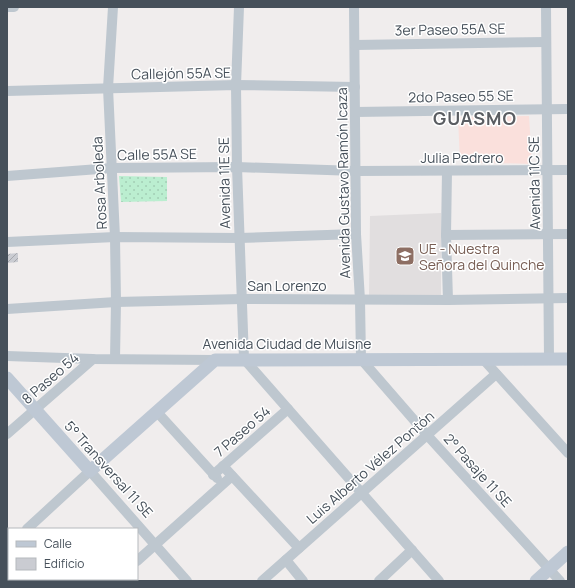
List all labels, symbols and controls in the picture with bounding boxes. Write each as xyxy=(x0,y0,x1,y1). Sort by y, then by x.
street label: 3er Paseo 55A SE xyxy=(394,19,506,39)
street label: Callejón 55A SE xyxy=(131,63,231,83)
street label: 2do Paseo 55 SE xyxy=(408,86,514,106)
street label: Avenida Gustavo Ramón Icaza xyxy=(332,87,354,279)
district label: GUASMO xyxy=(433,106,517,130)
street label: Rosa Arboleda xyxy=(87,136,111,230)
street label: Avenida 11C SE xyxy=(524,136,544,230)
street label: Avenida 11E SE xyxy=(214,137,234,229)
street label: Calle 55A SE xyxy=(117,144,197,164)
street label: Julia Pedrero xyxy=(420,148,504,167)
place label: UE - Nuestra Señora del Quinche xyxy=(419,239,545,274)
school or university icon: UE - Nuestra Señora del Quinche xyxy=(394,245,416,267)
street label: San Lorenzo xyxy=(247,276,327,295)
street label: Avenida Ciudad de Muisne xyxy=(203,334,371,353)
street label: 8 Paseo 54 xyxy=(17,348,83,408)
street label: 7 Paseo 54 xyxy=(210,401,274,461)
street label: Luis Alberto Vélez Pontón xyxy=(302,406,438,528)
street label: 5° Transversal 11 SE xyxy=(60,417,158,521)
street label: 2° Pasaje 11 SE xyxy=(440,429,516,511)
legend xyxy=(8,528,138,580)
text: Calle xyxy=(44,535,72,552)
text: Edificio xyxy=(44,555,84,572)

